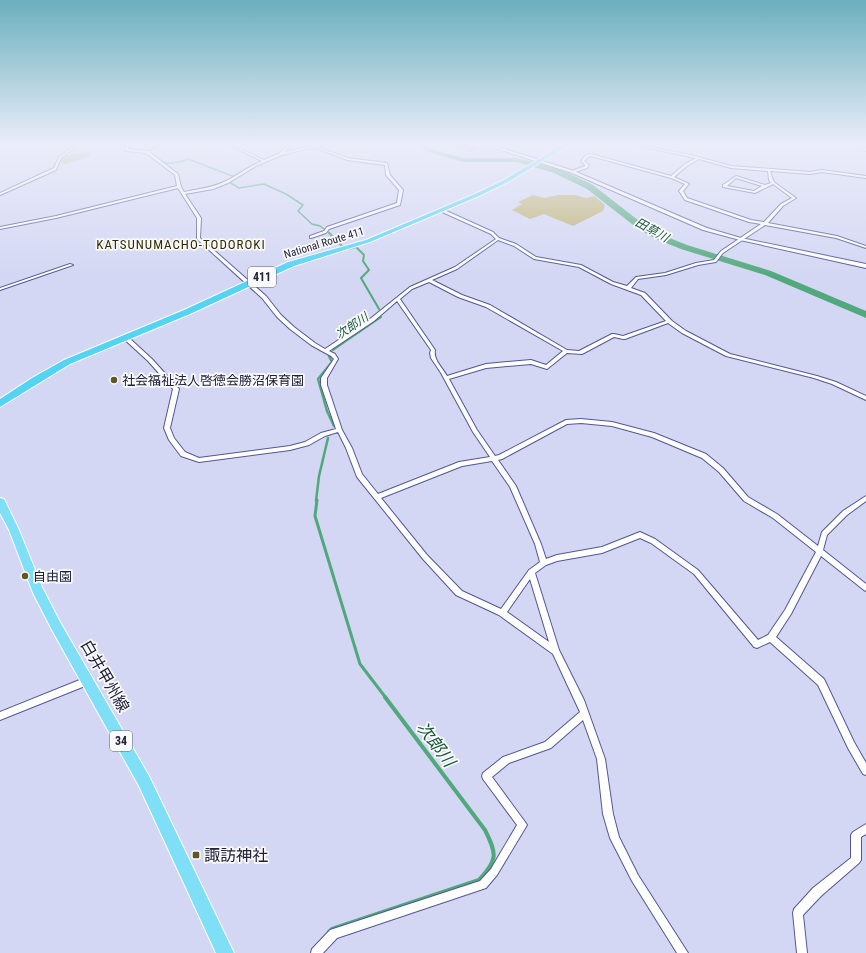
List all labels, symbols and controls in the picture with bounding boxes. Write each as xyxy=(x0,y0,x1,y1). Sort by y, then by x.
water label: 田草川 xyxy=(633,215,673,246)
street label: National Route 411 xyxy=(282,225,366,261)
district label: KATSUNUMACHO-TODOROKI xyxy=(96,237,266,252)
road number: 411 xyxy=(248,267,276,287)
water label: 次郎川 xyxy=(333,309,372,342)
place label: 社会福祉法人啓徳会勝沼保育園 xyxy=(122,373,304,388)
marker: 社会福祉法人啓徳会勝沼保育園 xyxy=(109,375,119,385)
place label: 自由園 xyxy=(33,569,72,584)
marker: 自由園 xyxy=(20,571,30,581)
street label: 白井甲州線 xyxy=(77,637,133,715)
water label: 次郎川 xyxy=(413,718,461,772)
road number: 34 xyxy=(110,731,132,751)
place label: 諏訪神社 xyxy=(204,846,268,865)
marker: 諏訪神社 xyxy=(191,850,201,860)

